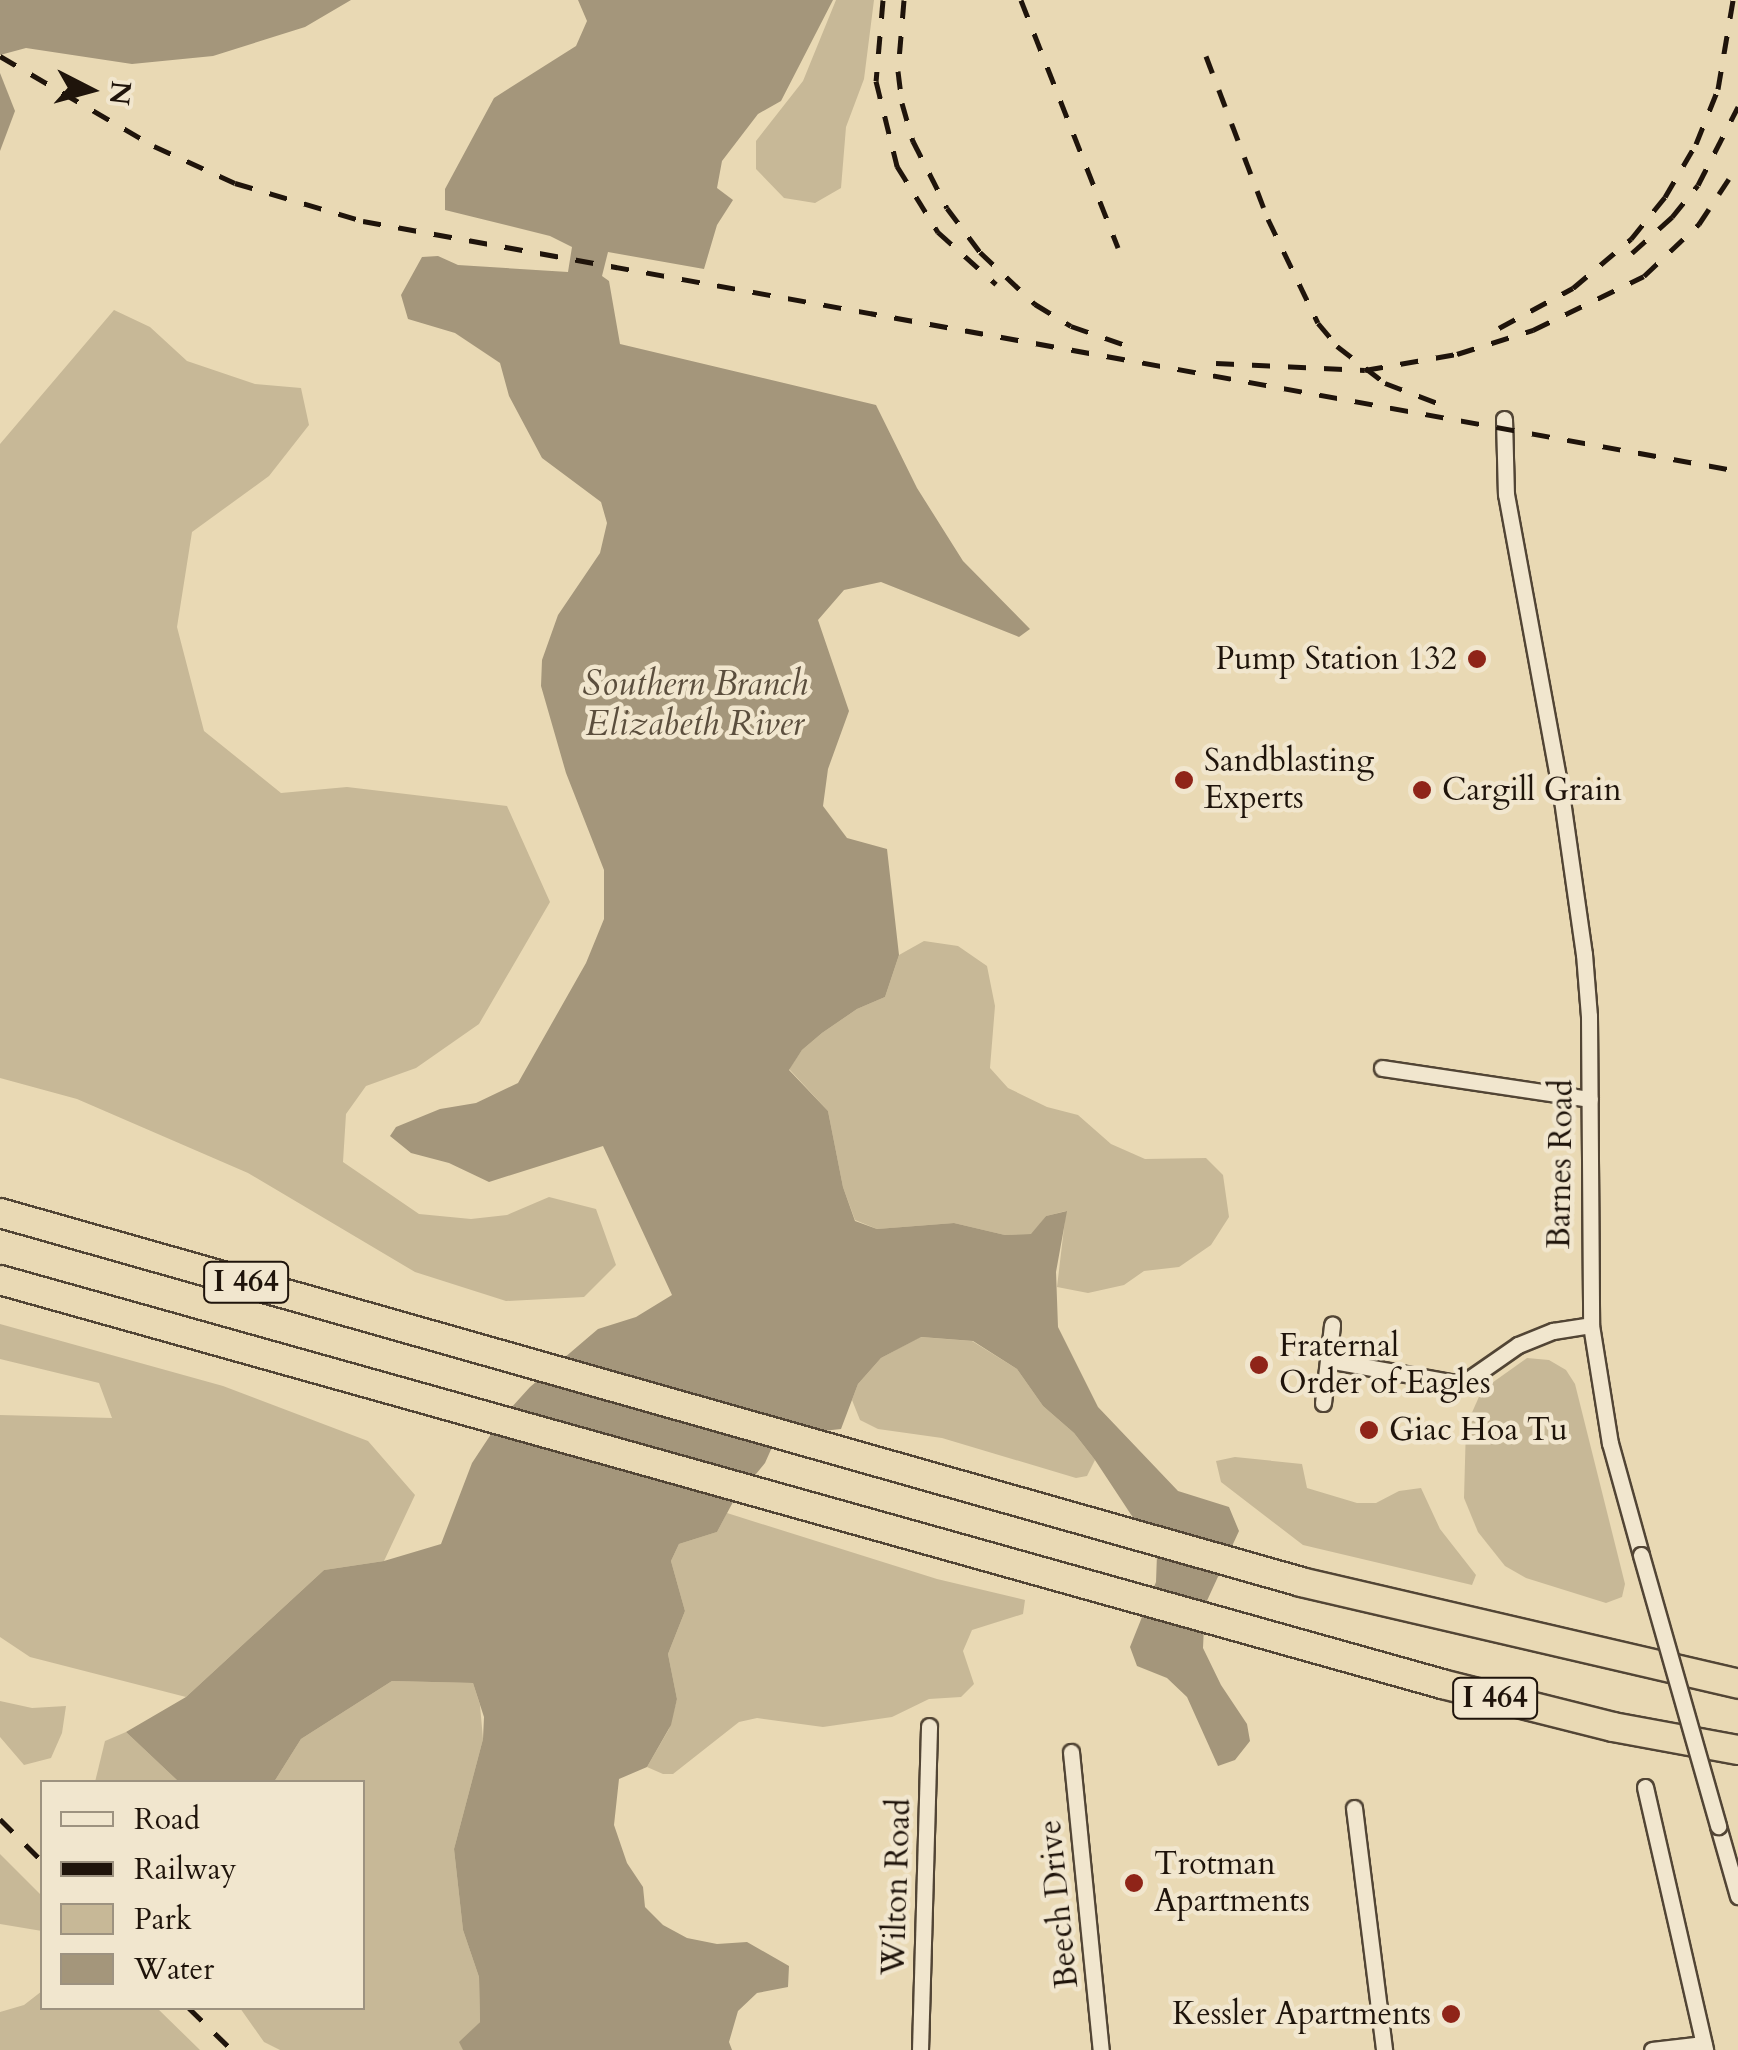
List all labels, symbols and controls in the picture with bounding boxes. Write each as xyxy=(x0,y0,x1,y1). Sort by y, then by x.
north arrow xyxy=(40,40,140,140)
text: N xyxy=(100,79,140,107)
place label: Pump Station 132 xyxy=(1215,640,1457,678)
marker: Pump Station 132 xyxy=(1466,648,1488,670)
water label: Southern Branch Elizabeth River xyxy=(582,663,808,745)
place label: Sandblasting Experts xyxy=(1204,743,1374,818)
marker: Sandblasting Experts xyxy=(1173,769,1195,791)
place label: Cargill Grain xyxy=(1442,771,1622,809)
marker: Cargill Grain xyxy=(1411,779,1433,801)
street label: Barnes Road xyxy=(1540,1079,1582,1249)
road number: I 464 xyxy=(201,1257,291,1307)
place label: Fraternal Order of Eagles xyxy=(1279,1328,1491,1403)
marker: Fraternal Order of Eagles xyxy=(1248,1354,1270,1376)
place label: Giac Hoa Tu xyxy=(1389,1411,1568,1449)
marker: Giac Hoa Tu xyxy=(1358,1419,1380,1441)
road number: I 464 xyxy=(1450,1673,1540,1723)
legend xyxy=(40,1780,365,2010)
street label: Wilton Road xyxy=(875,1798,919,1976)
text: Road xyxy=(134,1799,200,1840)
street label: Beech Drive xyxy=(1031,1818,1087,1990)
place label: Trotman Apartments xyxy=(1154,1846,1310,1921)
text: Railway xyxy=(134,1849,237,1890)
marker: Trotman Apartments xyxy=(1123,1872,1145,1894)
text: Park xyxy=(134,1899,192,1940)
text: Water xyxy=(134,1949,214,1990)
place label: Kessler Apartments xyxy=(1172,1995,1431,2033)
marker: Kessler Apartments xyxy=(1440,2003,1462,2025)

